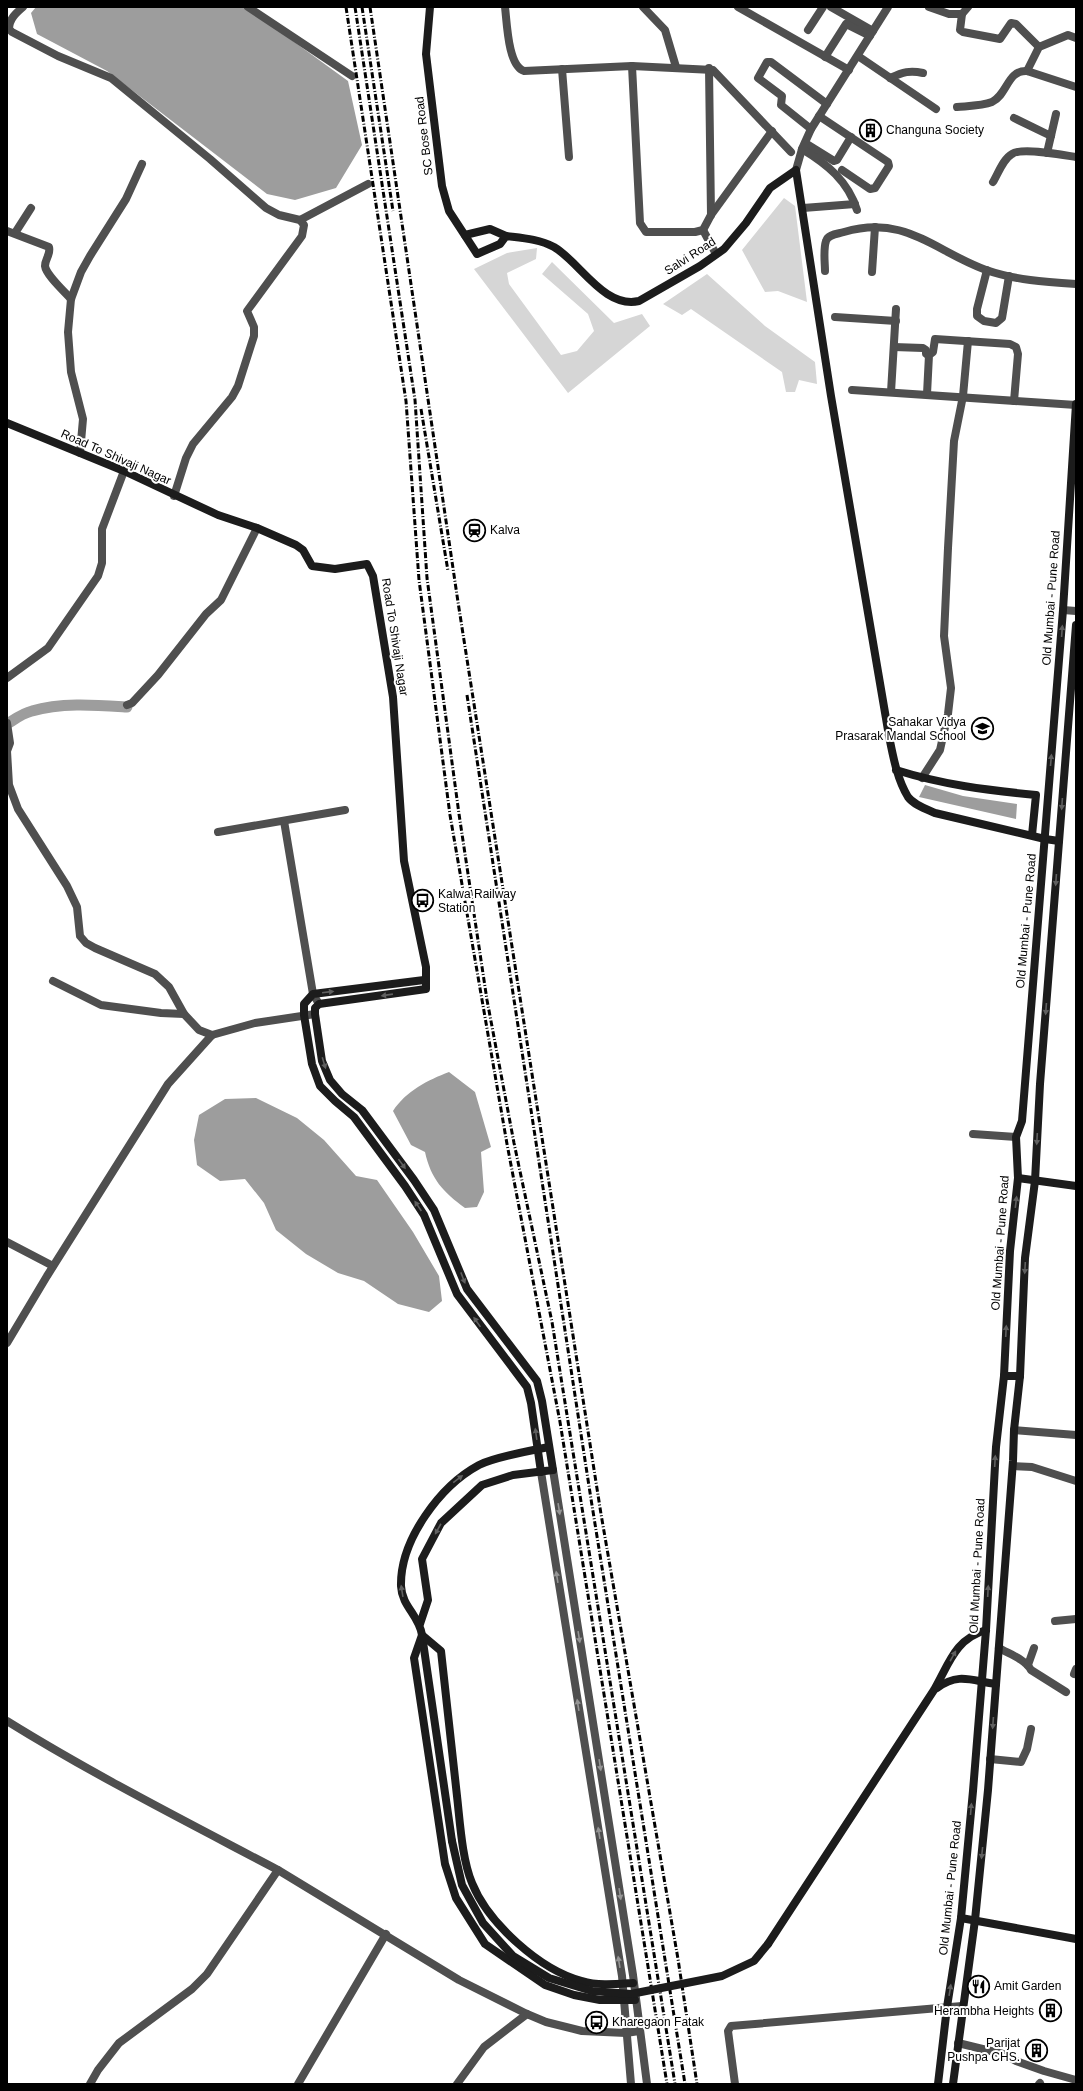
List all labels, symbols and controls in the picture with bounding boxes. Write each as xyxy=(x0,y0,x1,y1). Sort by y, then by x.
street label: SC Bose Road xyxy=(412,96,436,176)
building icon: Changuna Society xyxy=(857,117,883,143)
place label: Changuna Society xyxy=(886,123,984,137)
street label: Salvi Road xyxy=(662,234,718,278)
street label: Road To Shivaji Nagar xyxy=(59,426,173,488)
station icon: Kalva xyxy=(462,517,488,543)
place label: Kalva xyxy=(490,523,520,537)
street label: Old Mumbai - Pune Road xyxy=(1039,530,1063,666)
street label: Road To Shivaji Nagar xyxy=(379,577,411,697)
one-way arrow xyxy=(1058,625,1065,637)
place label: Sahakar Vidya Prasarak Mandal School xyxy=(835,715,966,743)
school or university icon: Sahakar Vidya Prasarak Mandal School xyxy=(969,716,995,742)
one-way arrow xyxy=(1047,754,1054,766)
one-way arrow xyxy=(1059,798,1066,810)
street label: Old Mumbai - Pune Road xyxy=(1013,853,1039,989)
one-way arrow xyxy=(1053,874,1059,886)
place label: Kalwa Railway Station xyxy=(438,887,516,915)
bus stop icon: Kalwa Railway Station xyxy=(410,888,436,914)
one-way arrow xyxy=(322,989,334,995)
one-way arrow xyxy=(381,992,393,998)
one-way arrow xyxy=(1043,1003,1050,1015)
one-way arrow xyxy=(321,1057,327,1069)
one-way arrow xyxy=(1034,1133,1041,1145)
one-way arrow xyxy=(398,1159,406,1169)
street label: Old Mumbai - Pune Road xyxy=(988,1175,1012,1311)
one-way arrow xyxy=(1012,1196,1019,1208)
one-way arrow xyxy=(414,1201,422,1211)
one-way arrow xyxy=(1022,1262,1028,1275)
one-way arrow xyxy=(460,1273,466,1285)
one-way arrow xyxy=(473,1316,481,1327)
one-way arrow xyxy=(1003,1324,1009,1337)
one-way arrow xyxy=(533,1428,539,1440)
one-way arrow xyxy=(992,1454,998,1467)
one-way arrow xyxy=(452,1475,463,1483)
street label: Old Mumbai - Pune Road xyxy=(966,1498,988,1634)
one-way arrow xyxy=(556,1503,562,1515)
one-way arrow xyxy=(434,1523,441,1535)
one-way arrow xyxy=(554,1571,560,1583)
one-way arrow xyxy=(399,1585,405,1597)
one-way arrow xyxy=(984,1585,991,1597)
one-way arrow xyxy=(576,1631,582,1643)
one-way arrow xyxy=(950,1650,957,1661)
one-way arrow xyxy=(575,1699,581,1711)
one-way arrow xyxy=(989,1717,996,1729)
one-way arrow xyxy=(597,1759,603,1772)
one-way arrow xyxy=(968,1803,975,1815)
street label: Old Mumbai - Pune Road xyxy=(936,1820,964,1956)
one-way arrow xyxy=(596,1827,602,1839)
one-way arrow xyxy=(978,1847,985,1859)
one-way arrow xyxy=(617,1888,623,1900)
one-way arrow xyxy=(616,1956,622,1968)
restaurant icon: Amit Garden xyxy=(965,1973,991,1999)
place label: Amit Garden xyxy=(994,1979,1061,1993)
one-way arrow xyxy=(947,1984,953,1996)
building icon: Herambha Heights xyxy=(1037,1998,1063,2024)
place label: Herambha Heights xyxy=(934,2004,1034,2018)
bus stop icon: Kharegaon Fatak xyxy=(584,2009,610,2035)
place label: Kharegaon Fatak xyxy=(612,2015,705,2029)
place label: Parijat Pushpa CHS. xyxy=(947,2036,1021,2064)
building icon: Parijat Pushpa CHS. xyxy=(1023,2037,1049,2063)

